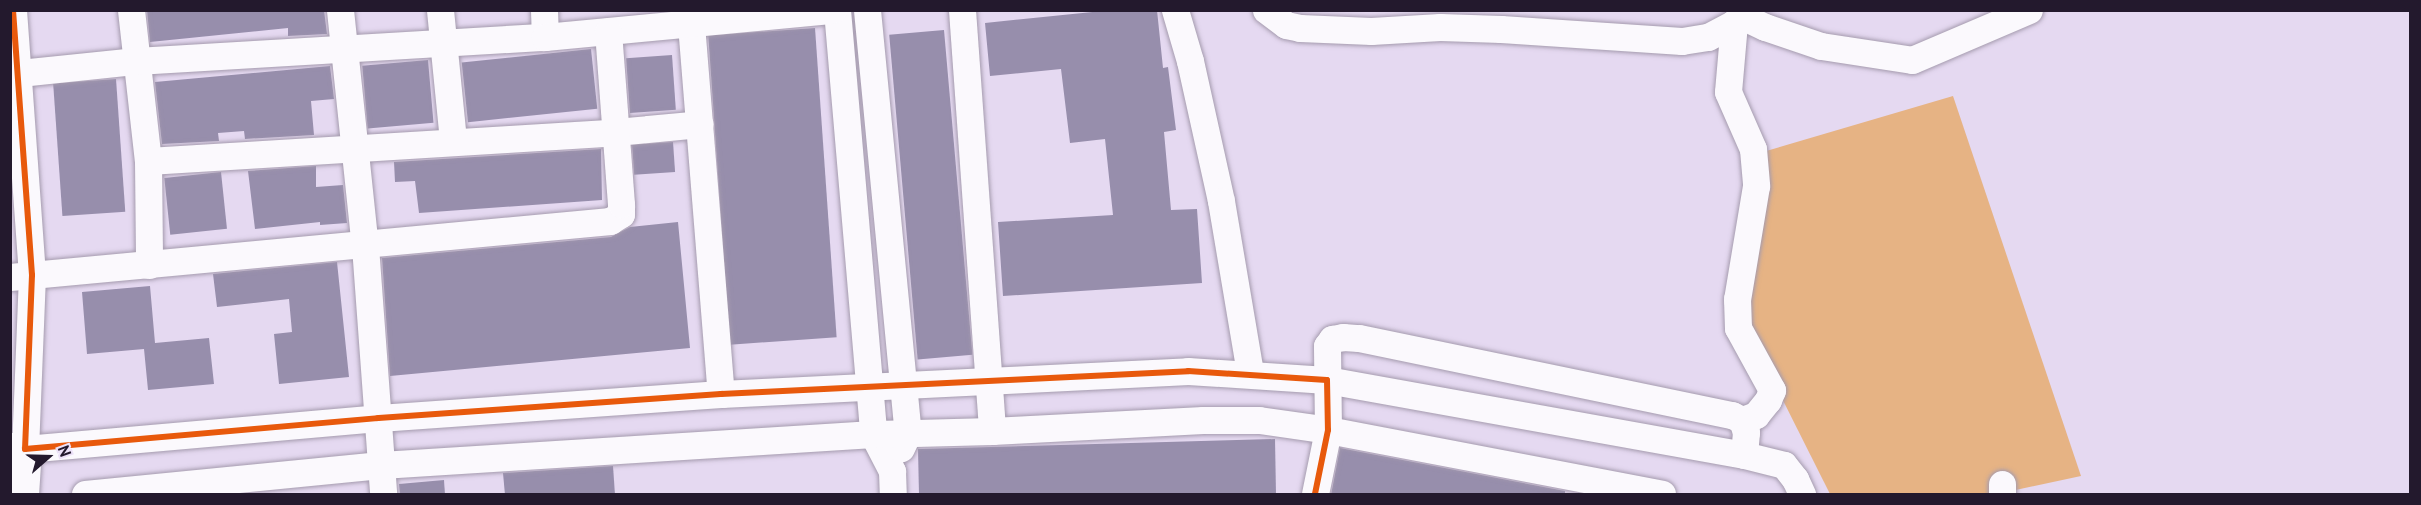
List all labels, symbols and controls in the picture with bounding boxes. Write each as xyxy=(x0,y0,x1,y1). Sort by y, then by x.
north arrow xyxy=(18,427,78,487)
text: N xyxy=(54,442,76,459)

